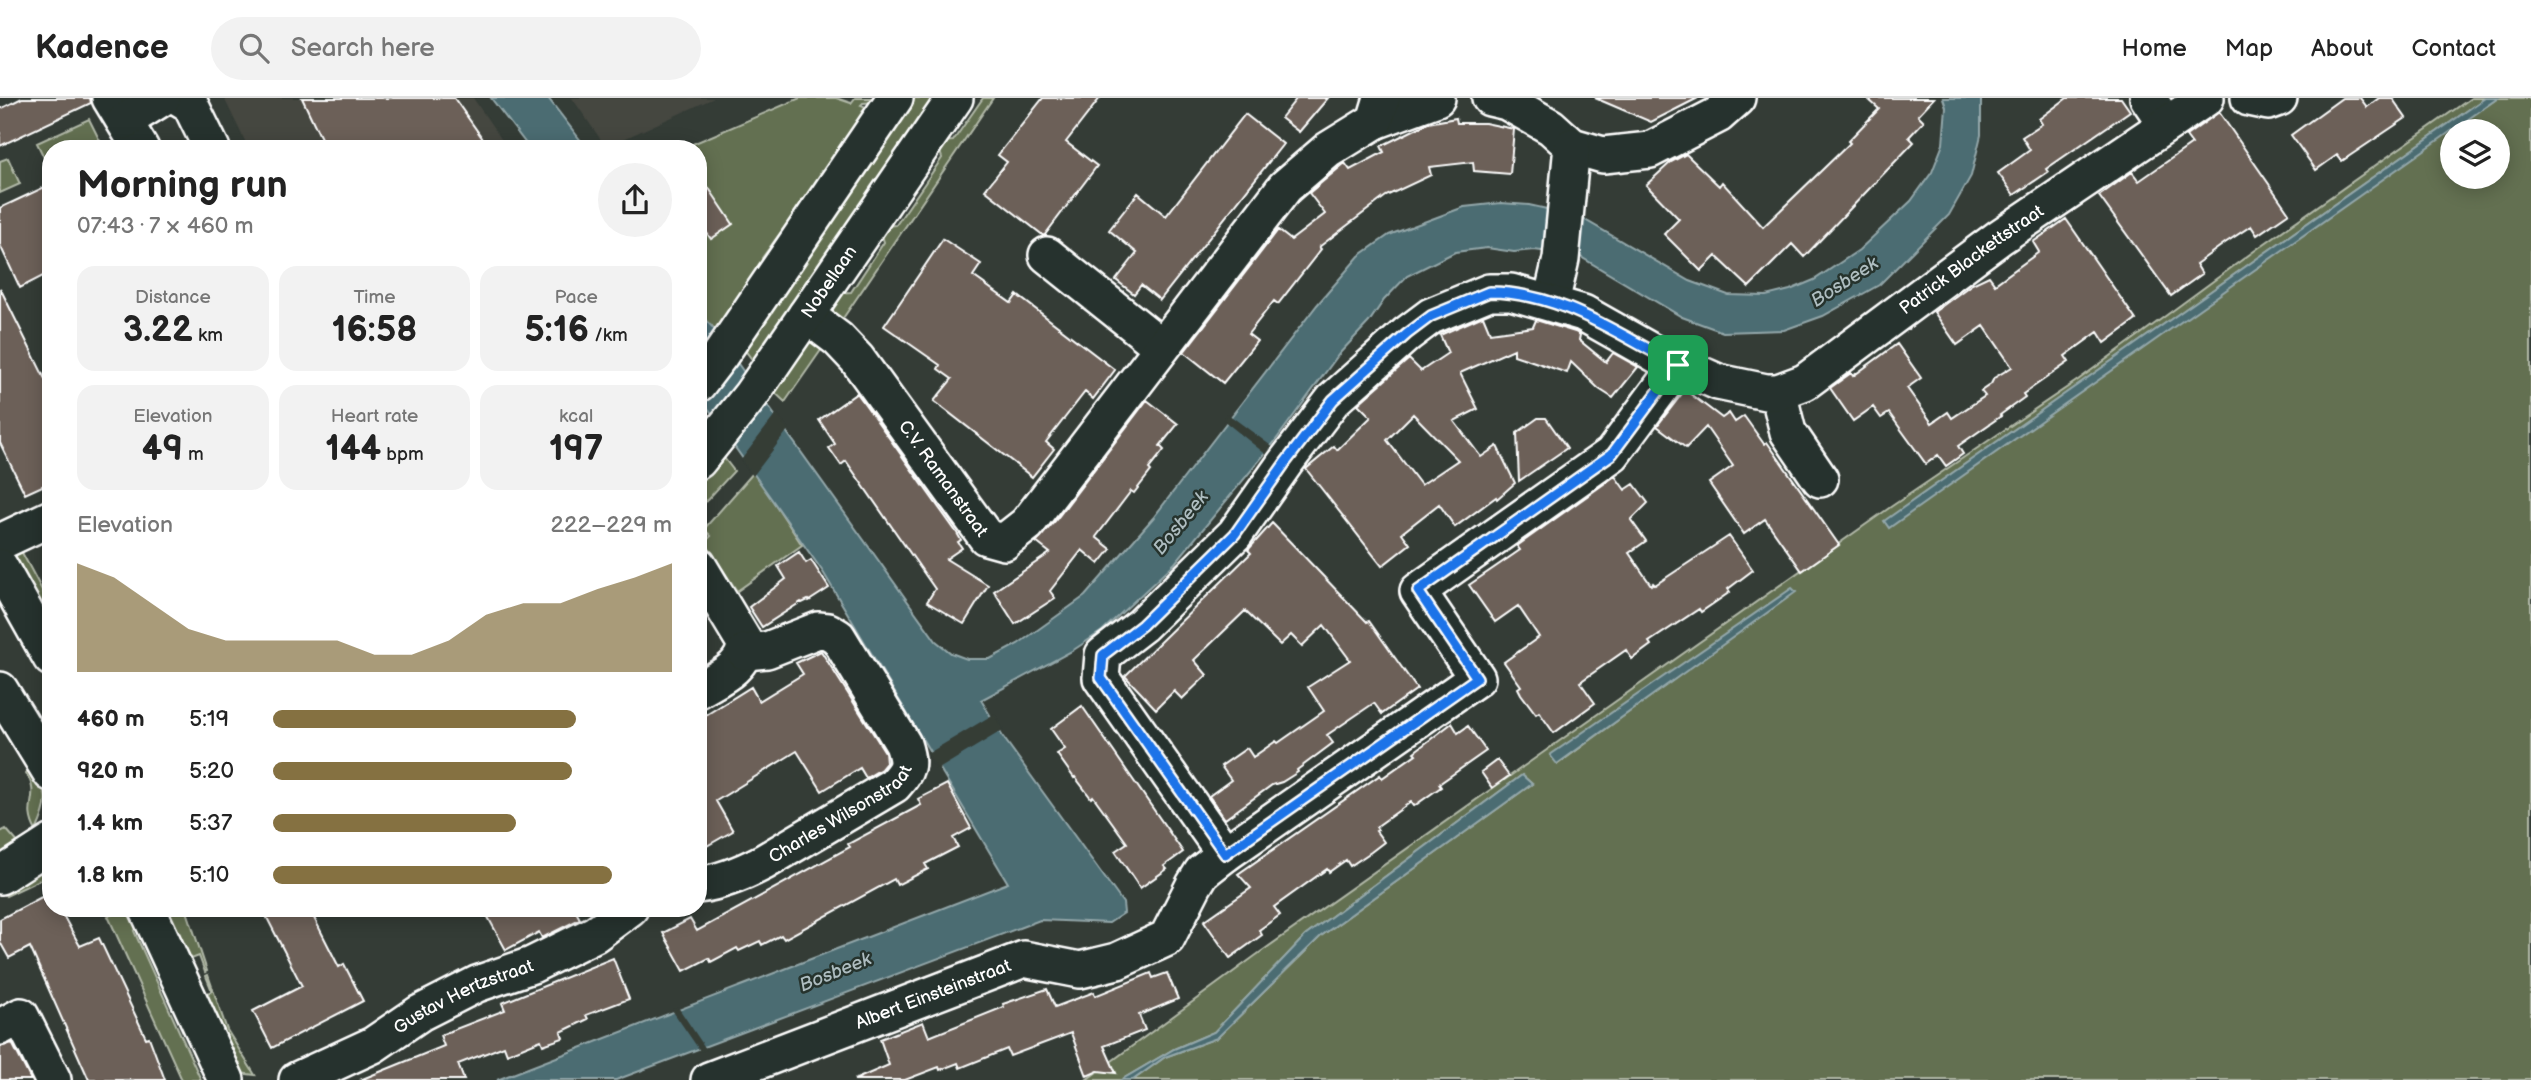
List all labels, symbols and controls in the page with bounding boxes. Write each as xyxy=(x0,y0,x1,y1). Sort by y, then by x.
search box xyxy=(211,17,701,80)
text: Kadence xyxy=(35,28,169,68)
icon: search xyxy=(235,29,273,67)
text: Search here xyxy=(291,33,435,64)
text: Home xyxy=(2122,34,2187,63)
text: Map xyxy=(2225,34,2273,63)
text: About xyxy=(2311,34,2373,63)
text: Contact xyxy=(2411,34,2496,63)
map controls xyxy=(2440,119,2510,189)
button: layers xyxy=(2440,119,2510,189)
text: Morning run xyxy=(77,163,288,208)
button: share xyxy=(598,163,672,237)
street label: Patrick Blackettstraat xyxy=(1896,200,2048,319)
text: 07:43 · 7 × 460 m xyxy=(77,212,253,240)
street label: Nobellaan xyxy=(797,242,861,322)
water label: Bosbeek xyxy=(1807,252,1883,312)
text: Distance xyxy=(135,286,211,309)
text: Time xyxy=(353,286,396,309)
text: Pace xyxy=(555,286,598,309)
text: 3.22 xyxy=(123,309,193,352)
text: 16:58 xyxy=(332,309,417,352)
text: 5:16 xyxy=(525,309,589,352)
text: km xyxy=(193,324,223,347)
text: /km xyxy=(589,324,628,347)
pin xyxy=(1648,335,1708,395)
icon: arrive xyxy=(1659,346,1697,384)
text: Elevation xyxy=(133,405,212,428)
text: Heart rate xyxy=(331,405,418,428)
text: kcal xyxy=(559,405,593,428)
street label: C.V. Ramanstraat xyxy=(894,416,993,541)
text: 49 xyxy=(142,428,183,471)
text: 144 xyxy=(325,428,381,471)
text: 197 xyxy=(549,428,603,471)
text: m xyxy=(183,443,204,466)
text: bpm xyxy=(381,443,424,466)
water label: Bosbeek xyxy=(1148,486,1214,560)
text: Elevation xyxy=(77,511,173,539)
text: 222–229 m xyxy=(550,511,672,539)
text: 460 m xyxy=(77,705,145,733)
text: 5:19 xyxy=(189,705,229,733)
text: 920 m xyxy=(77,757,144,785)
text: 5:20 xyxy=(189,757,234,785)
street label: Charles Wilsonstraat xyxy=(765,762,917,868)
text: 1.4 km xyxy=(77,809,143,837)
text: 5:37 xyxy=(189,809,232,837)
text: 1.8 km xyxy=(77,861,143,889)
text: 5:10 xyxy=(189,861,229,889)
water label: Bosbeek xyxy=(796,947,876,997)
street label: Gustav Hertzstraat xyxy=(390,955,537,1039)
street label: Albert Einsteinstraat xyxy=(853,955,1014,1034)

